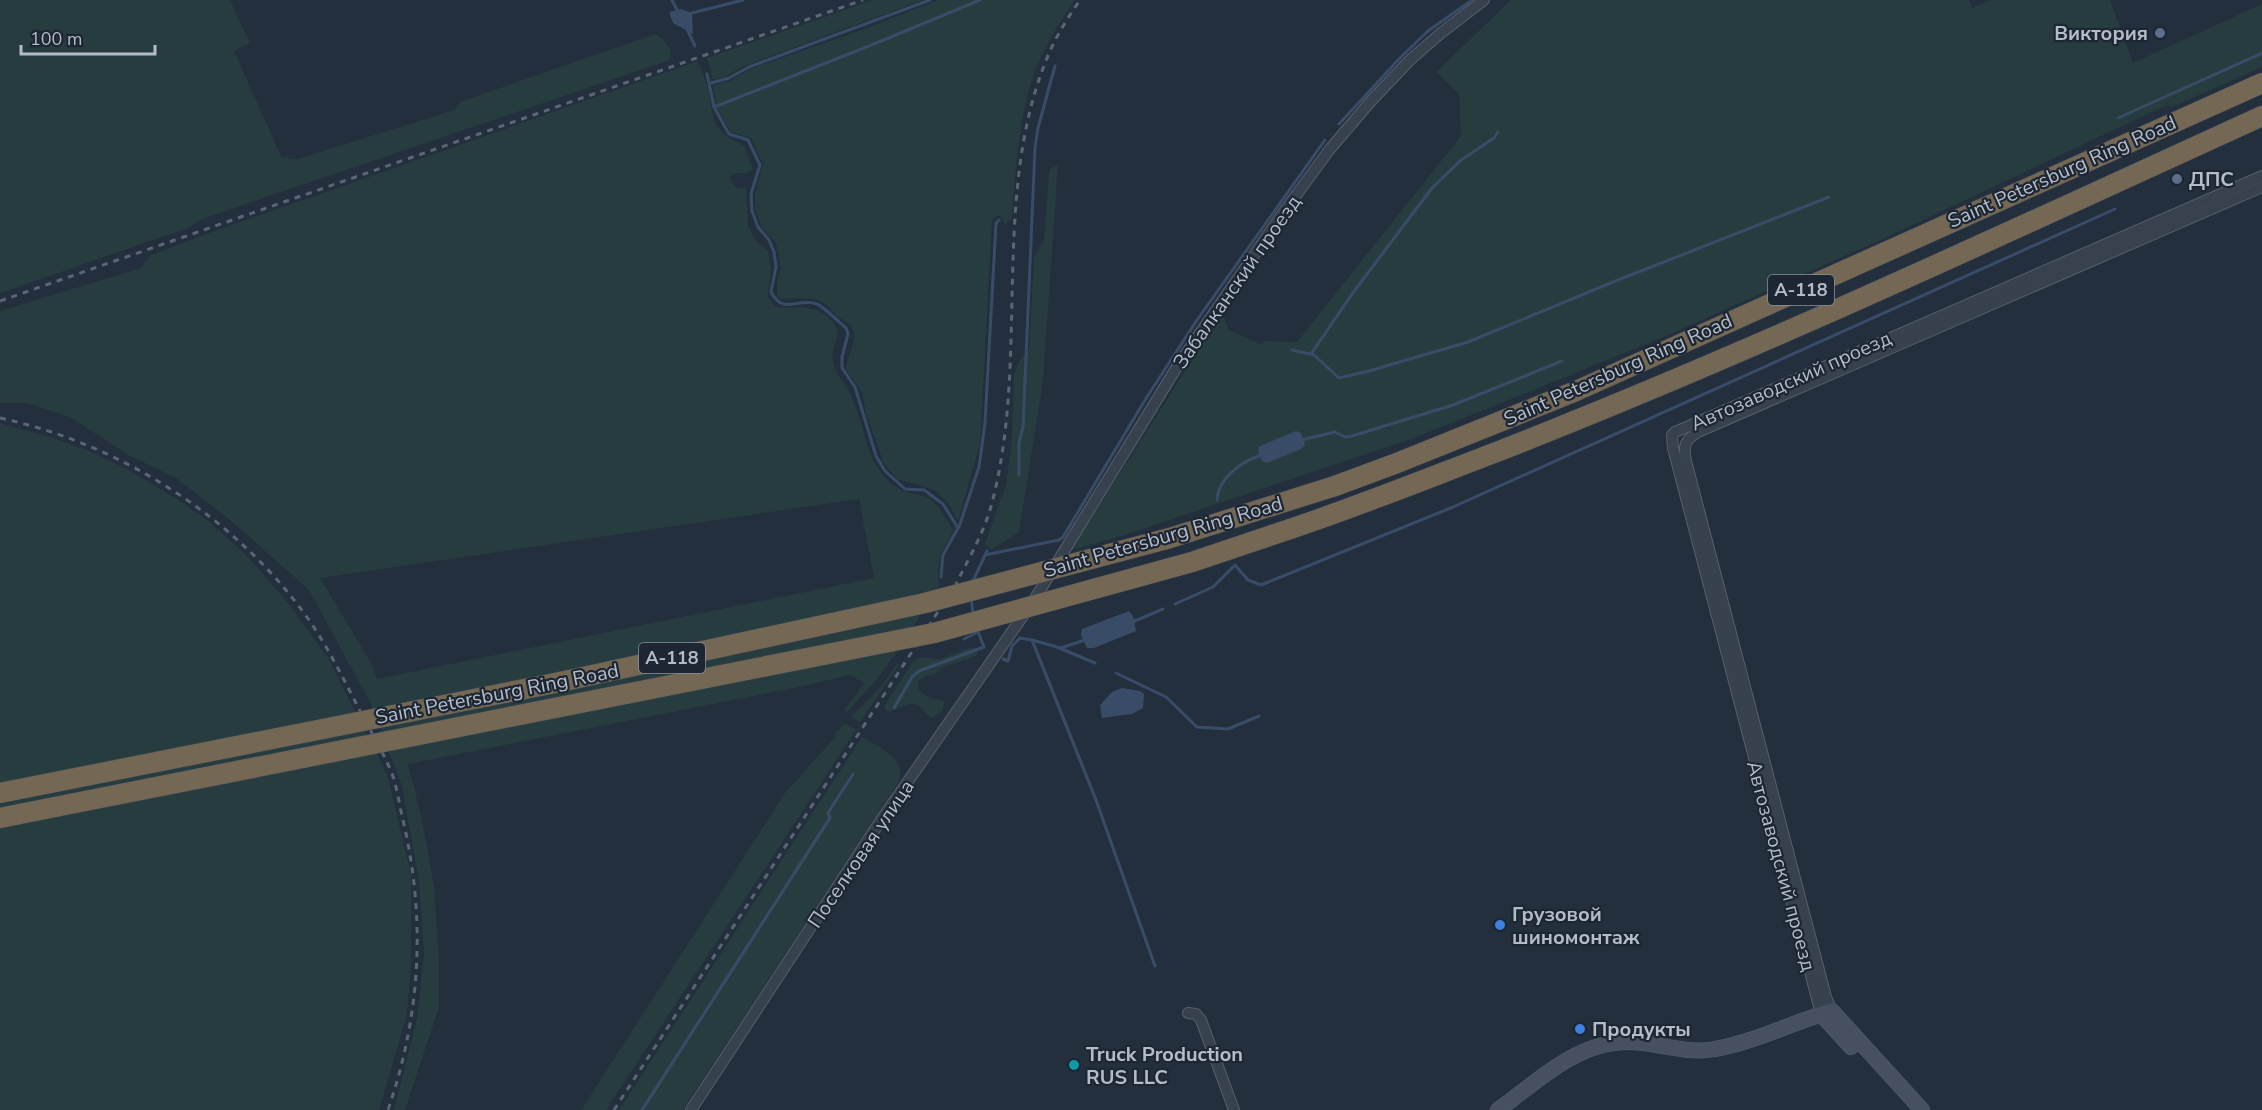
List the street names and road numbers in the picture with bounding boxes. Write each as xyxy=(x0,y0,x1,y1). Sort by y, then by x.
street label: Saint Petersburg Ring Road xyxy=(1943,109,2181,235)
street label: Забалканский проезд xyxy=(1167,190,1307,374)
road number: А-118 xyxy=(1768,275,1834,305)
street label: Saint Petersburg Ring Road xyxy=(1499,307,1737,433)
street label: Автозаводский проезд xyxy=(1686,325,1896,437)
street label: Saint Petersburg Ring Road xyxy=(1040,490,1286,584)
road number: А-118 xyxy=(639,643,705,673)
street label: Saint Petersburg Ring Road xyxy=(373,657,621,731)
street label: Автозаводский проезд xyxy=(1740,758,1822,974)
street label: Поселковая улица xyxy=(801,775,921,933)

